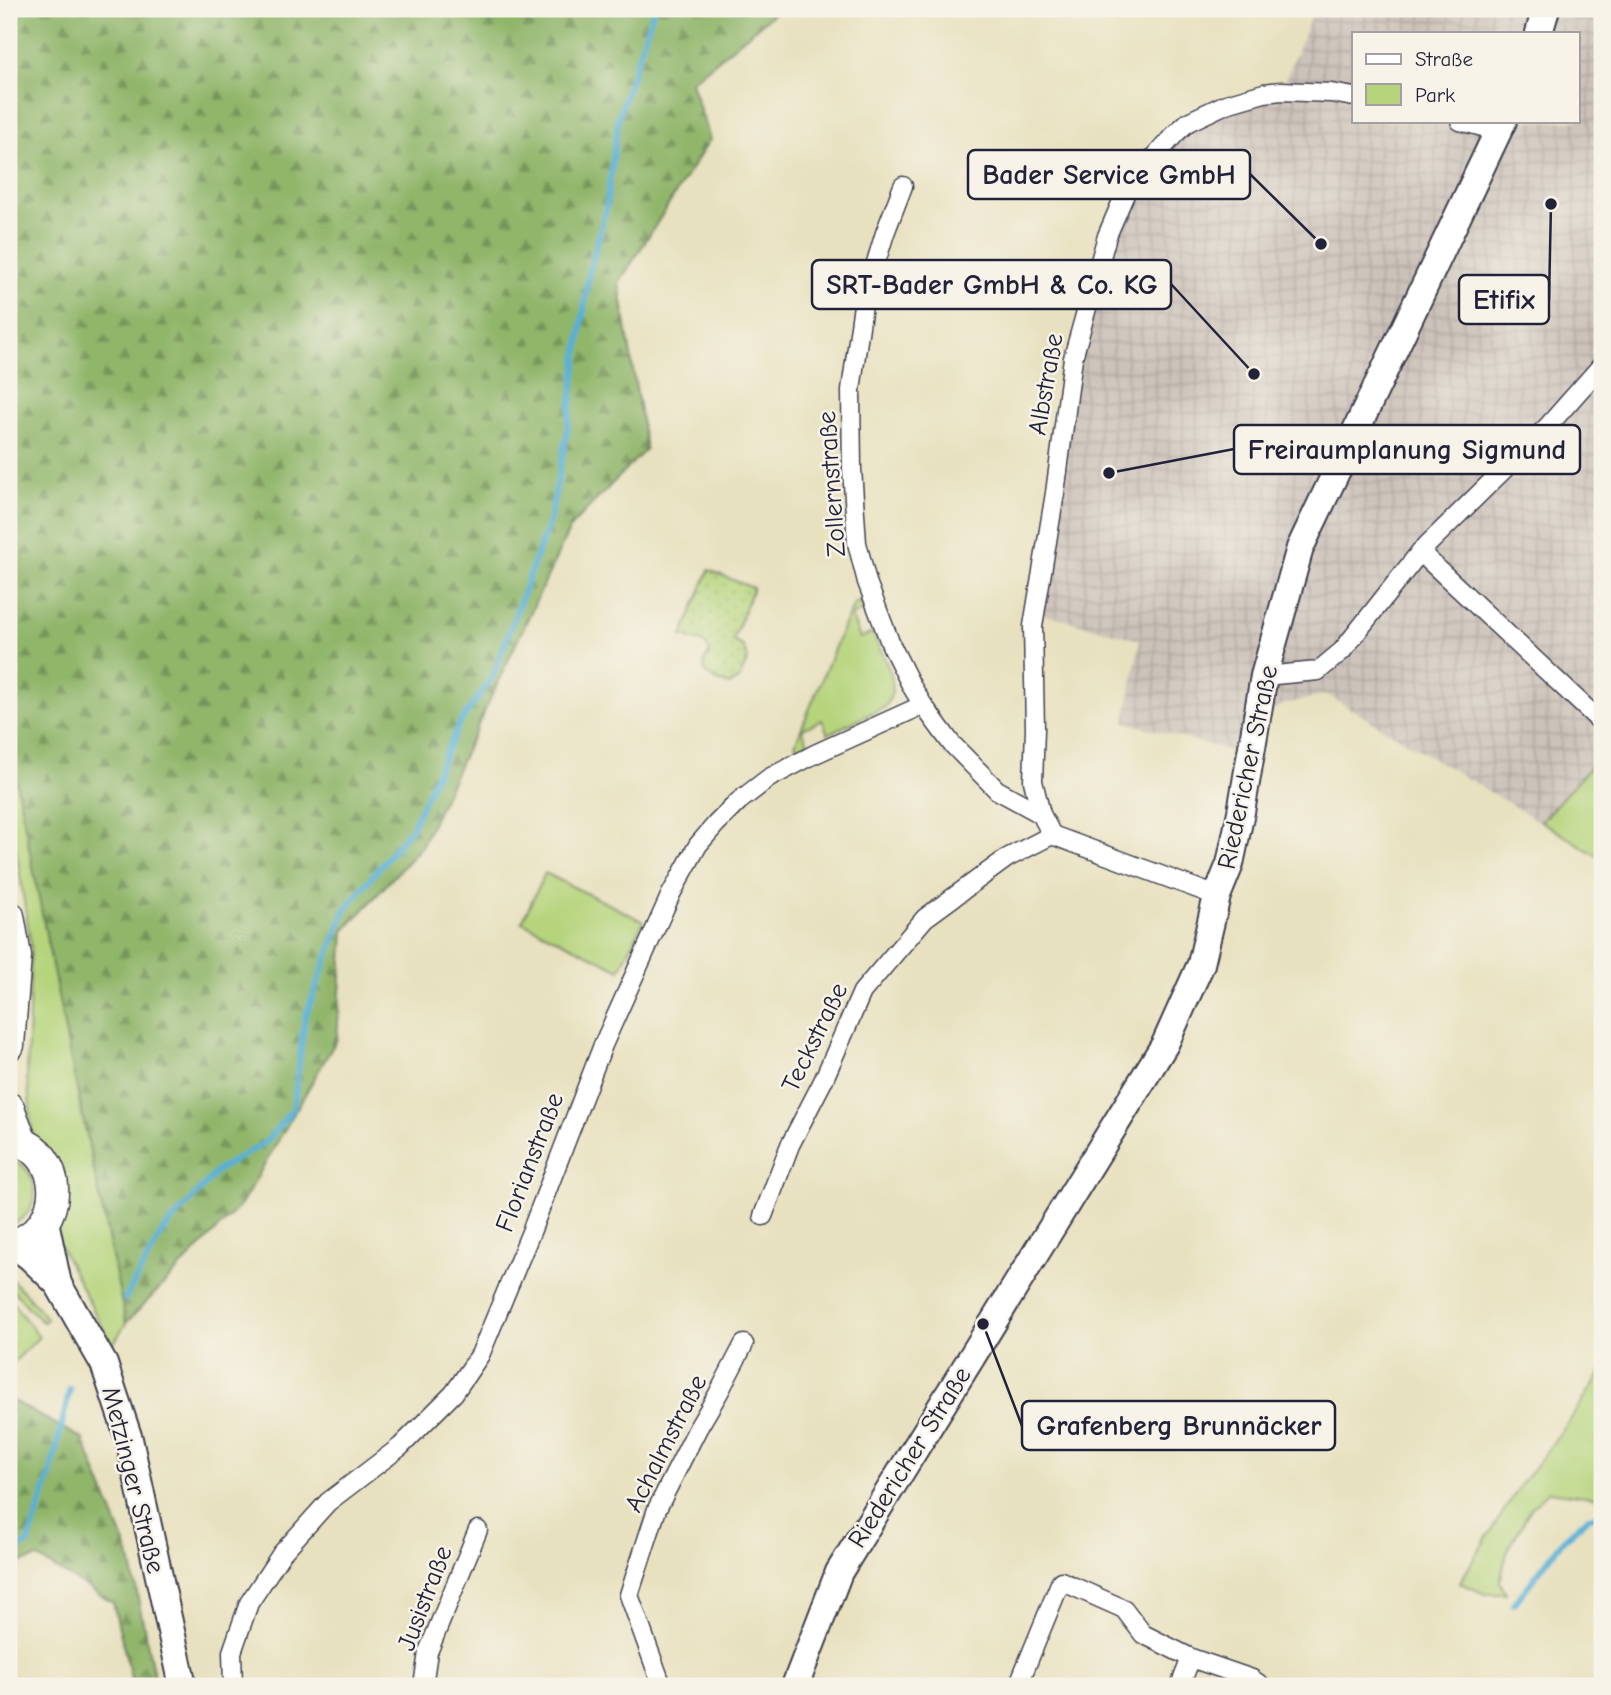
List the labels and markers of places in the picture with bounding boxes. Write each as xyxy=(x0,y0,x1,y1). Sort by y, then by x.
callout: Bader Service GmbH xyxy=(968,150,1250,199)
callout: SRT-Bader GmbH & Co. KG xyxy=(812,260,1171,309)
callout: Etifix xyxy=(1459,275,1549,324)
callout: Freiraumplanung Sigmund xyxy=(1234,425,1580,474)
callout: Grafenberg Brunnäcker xyxy=(1022,1401,1335,1450)

